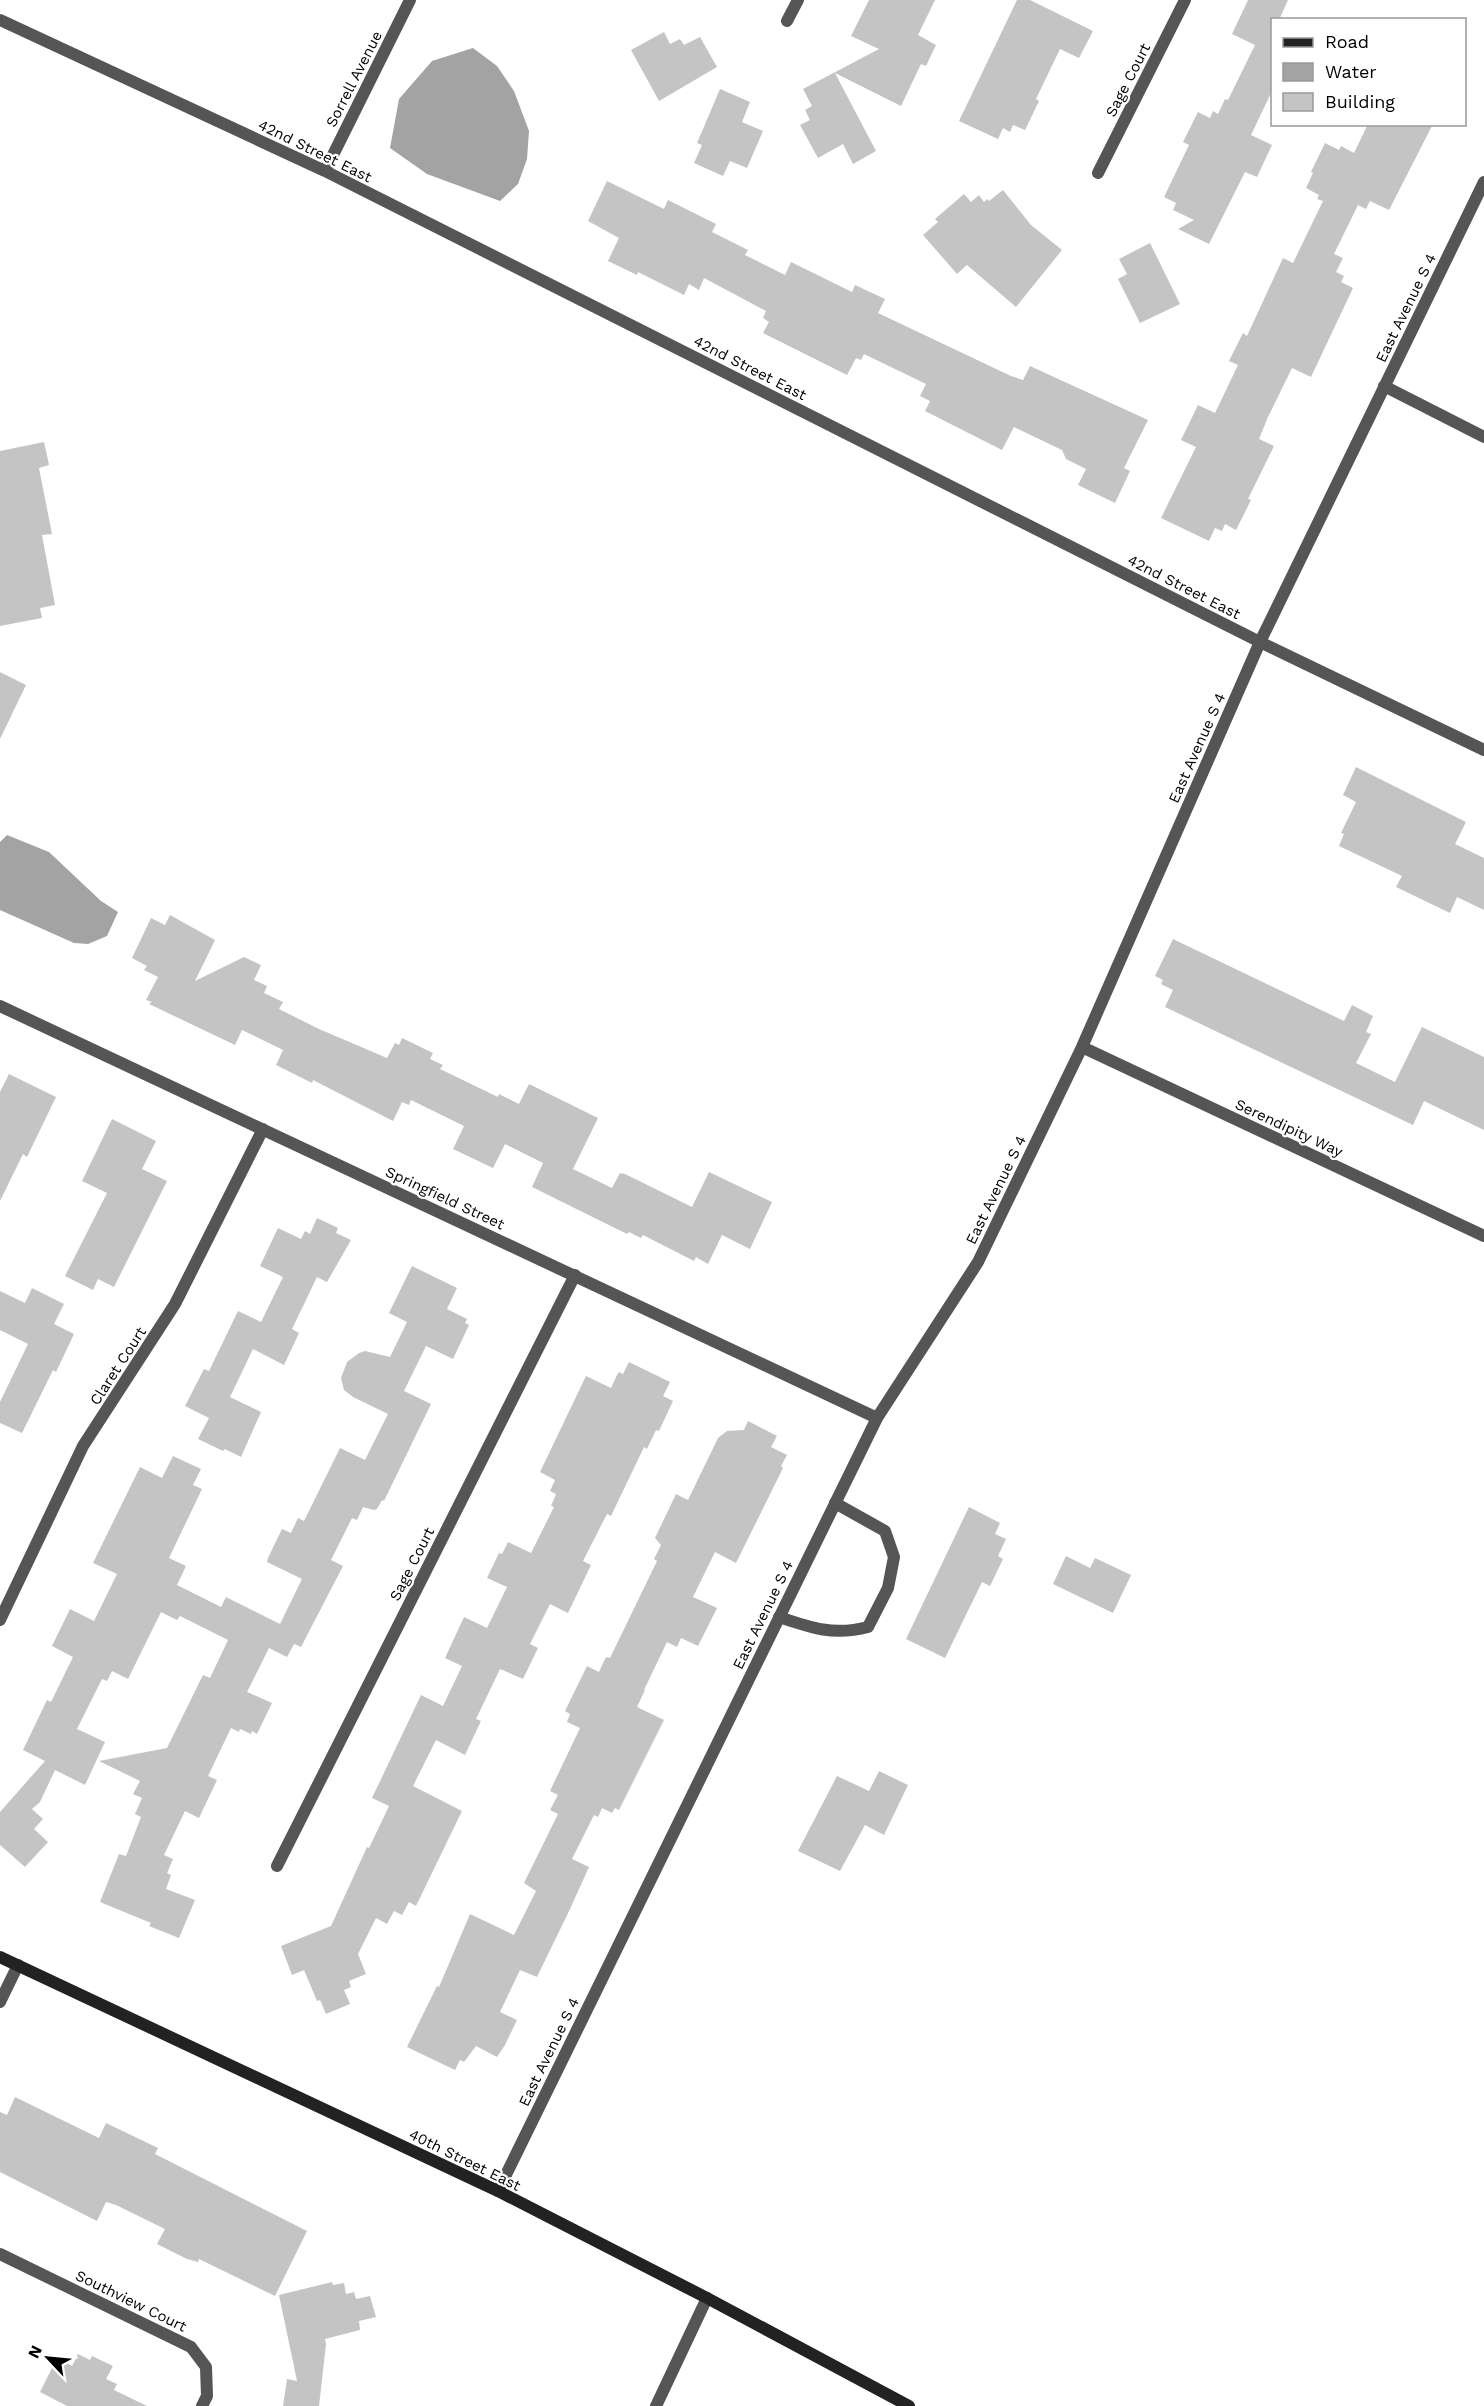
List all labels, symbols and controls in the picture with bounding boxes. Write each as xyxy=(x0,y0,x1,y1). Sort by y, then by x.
legend xyxy=(1271,18,1466,126)
street label: Sorrell Avenue xyxy=(322,28,386,130)
text: Road xyxy=(1325,31,1369,52)
street label: Sage Court xyxy=(1102,40,1155,120)
text: Water xyxy=(1325,61,1377,82)
text: Building xyxy=(1325,91,1395,112)
street label: 42nd Street East xyxy=(255,116,375,187)
street label: East Avenue S 4 xyxy=(1372,251,1440,365)
street label: 42nd Street East xyxy=(691,332,810,405)
street label: 42nd Street East xyxy=(1125,551,1244,624)
street label: East Avenue S 4 xyxy=(1165,690,1229,806)
street label: Serendipity Way xyxy=(1232,1095,1346,1161)
street label: East Avenue S 4 xyxy=(962,1133,1030,1247)
street label: Springfield Street xyxy=(383,1163,508,1234)
street label: Claret Court xyxy=(86,1323,150,1408)
street label: Sage Court xyxy=(386,1524,439,1604)
street label: East Avenue S 4 xyxy=(729,1558,797,1672)
street label: East Avenue S 4 xyxy=(515,1995,583,2109)
street label: 40th Street East xyxy=(406,2125,524,2195)
street label: Southview Court xyxy=(73,2266,190,2336)
north arrow xyxy=(18,2328,78,2388)
text: N xyxy=(24,2342,46,2361)

